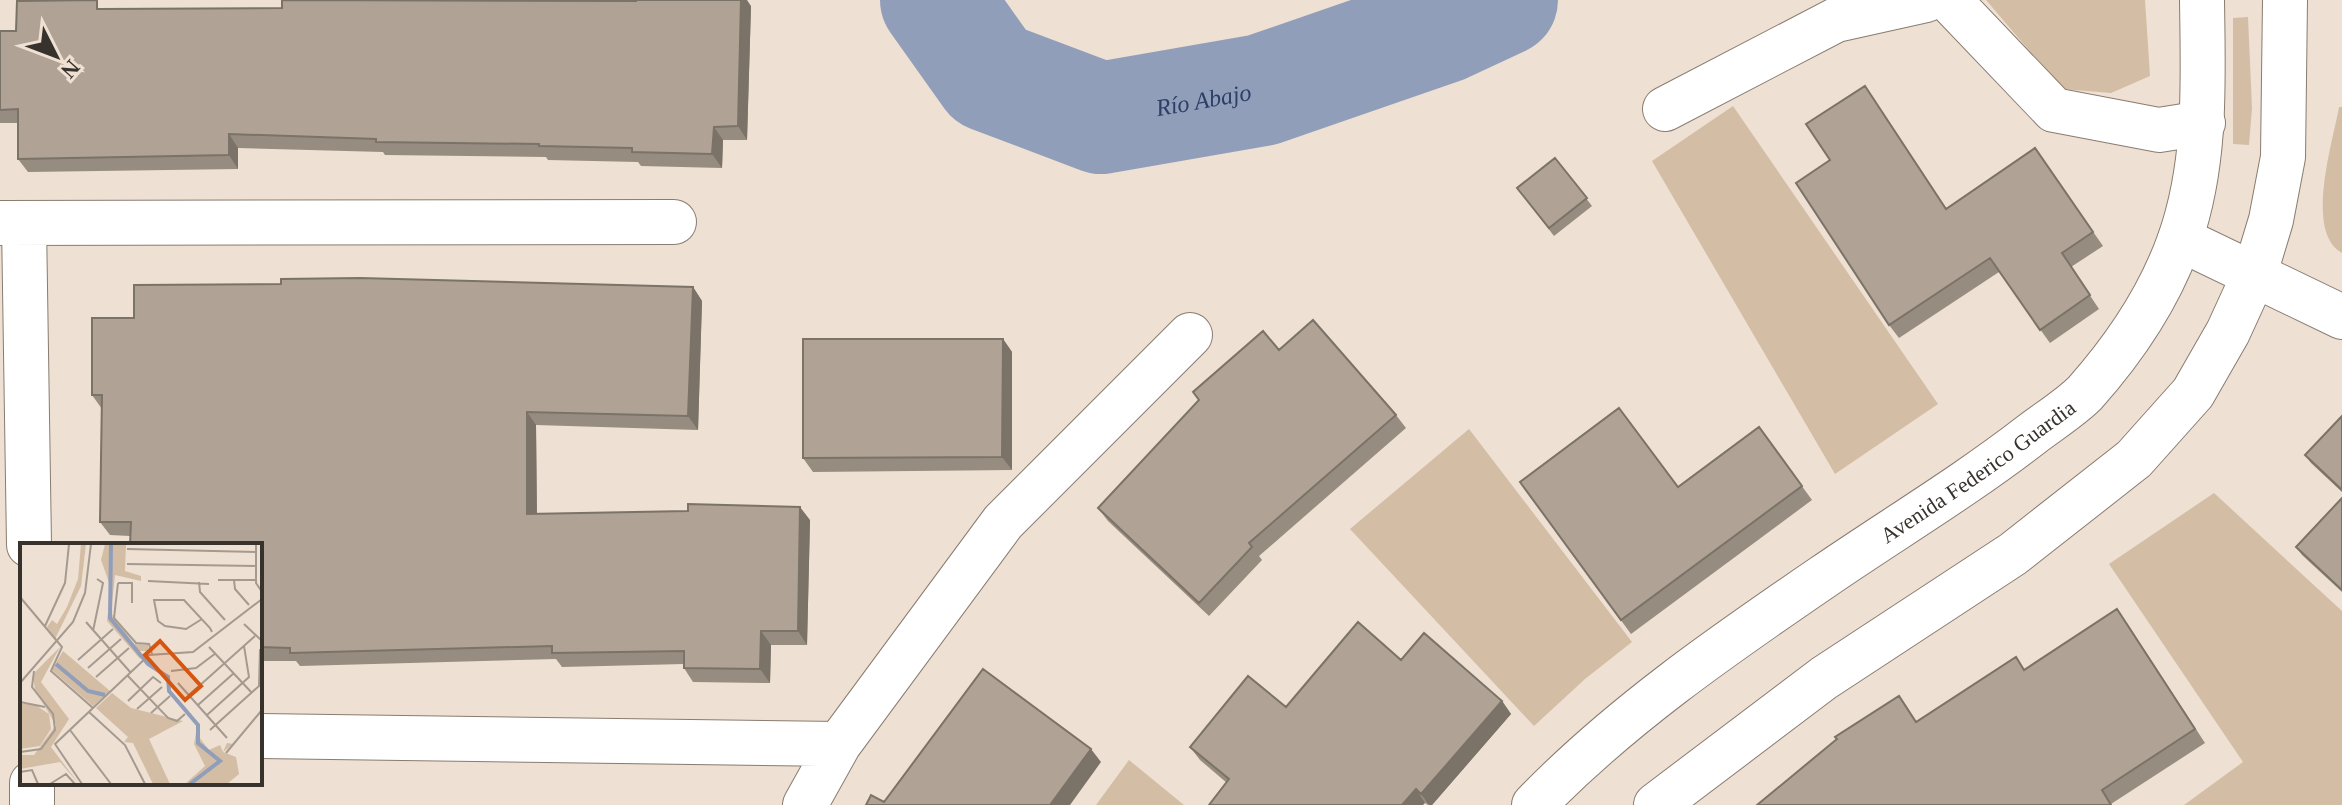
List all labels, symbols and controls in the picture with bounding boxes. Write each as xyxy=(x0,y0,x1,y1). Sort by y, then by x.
north arrow xyxy=(16,16,96,96)
text: N xyxy=(56,55,85,83)
water label: Río Abajo xyxy=(1153,79,1253,121)
street label: Avenida Federico Guardia xyxy=(1876,395,2080,548)
inset map xyxy=(20,543,262,785)

